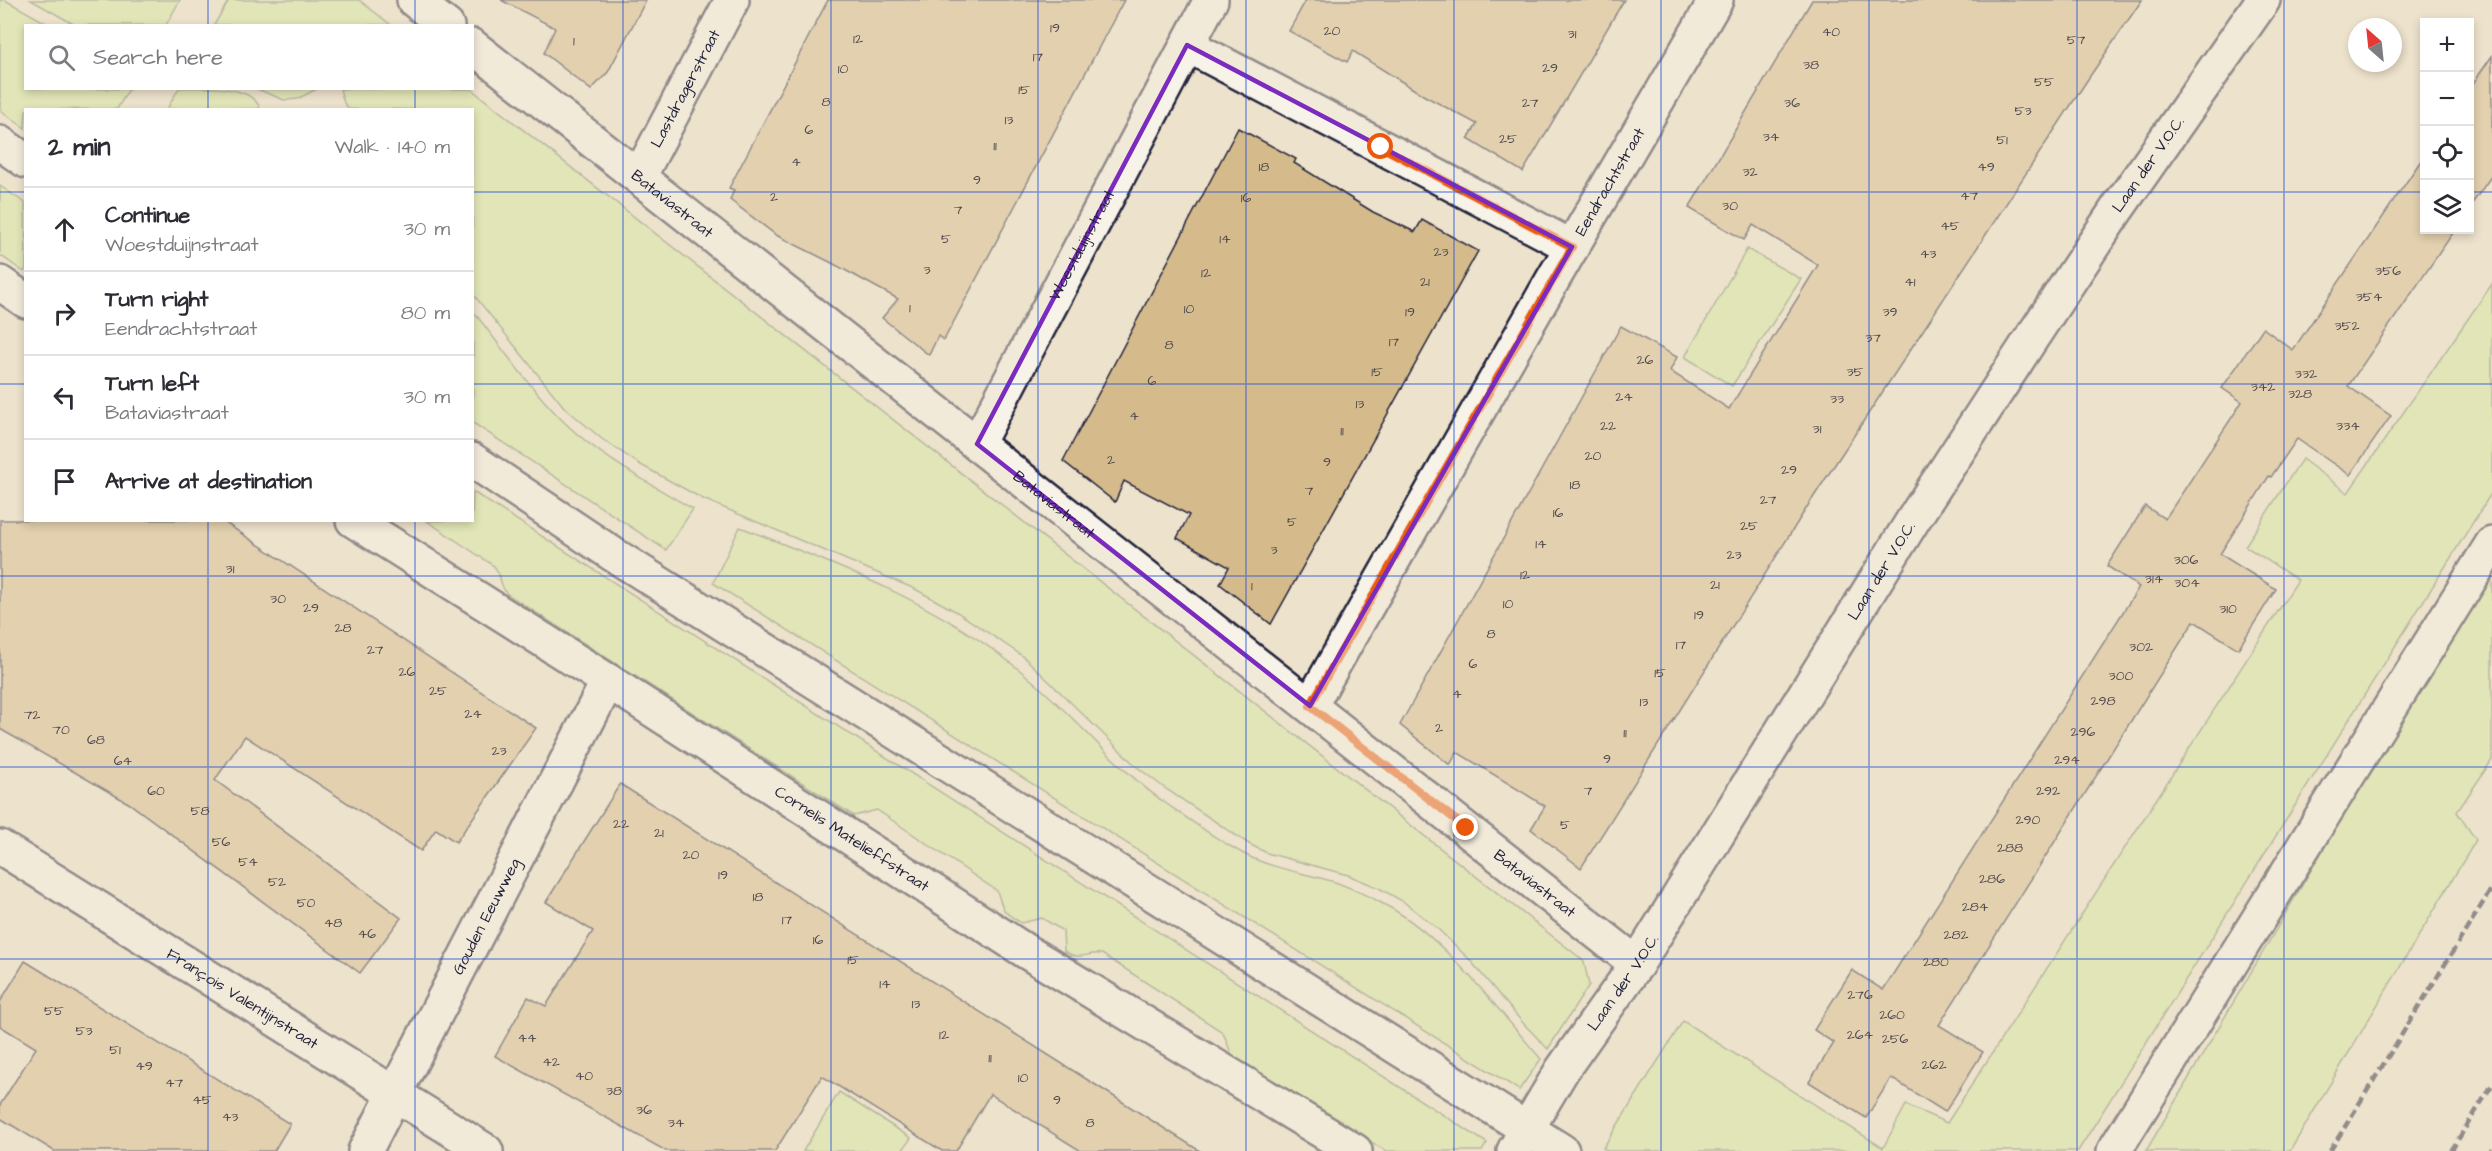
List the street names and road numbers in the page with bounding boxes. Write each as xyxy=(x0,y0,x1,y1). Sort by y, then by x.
street label: Lastdragerstraat xyxy=(645,25,726,151)
street label: Laan der V.O.C. xyxy=(2107,112,2189,217)
street label: Eendrachtstraat xyxy=(1570,123,1650,240)
street label: Bataviastraat xyxy=(627,165,718,243)
street label: Woestduijnstraat xyxy=(1044,185,1121,304)
street label: Bataviastraat xyxy=(1008,465,1100,544)
street label: Laan der V.O.C. xyxy=(1842,517,1921,624)
street label: Cornelis Matelieffstraat xyxy=(770,781,934,897)
street label: Bataviastraat xyxy=(1489,844,1581,923)
street label: Gouden Eeuwweg xyxy=(447,854,526,979)
street label: Laan der V.O.C. xyxy=(1582,930,1664,1035)
street label: François Valentijnstraat xyxy=(162,943,323,1055)

